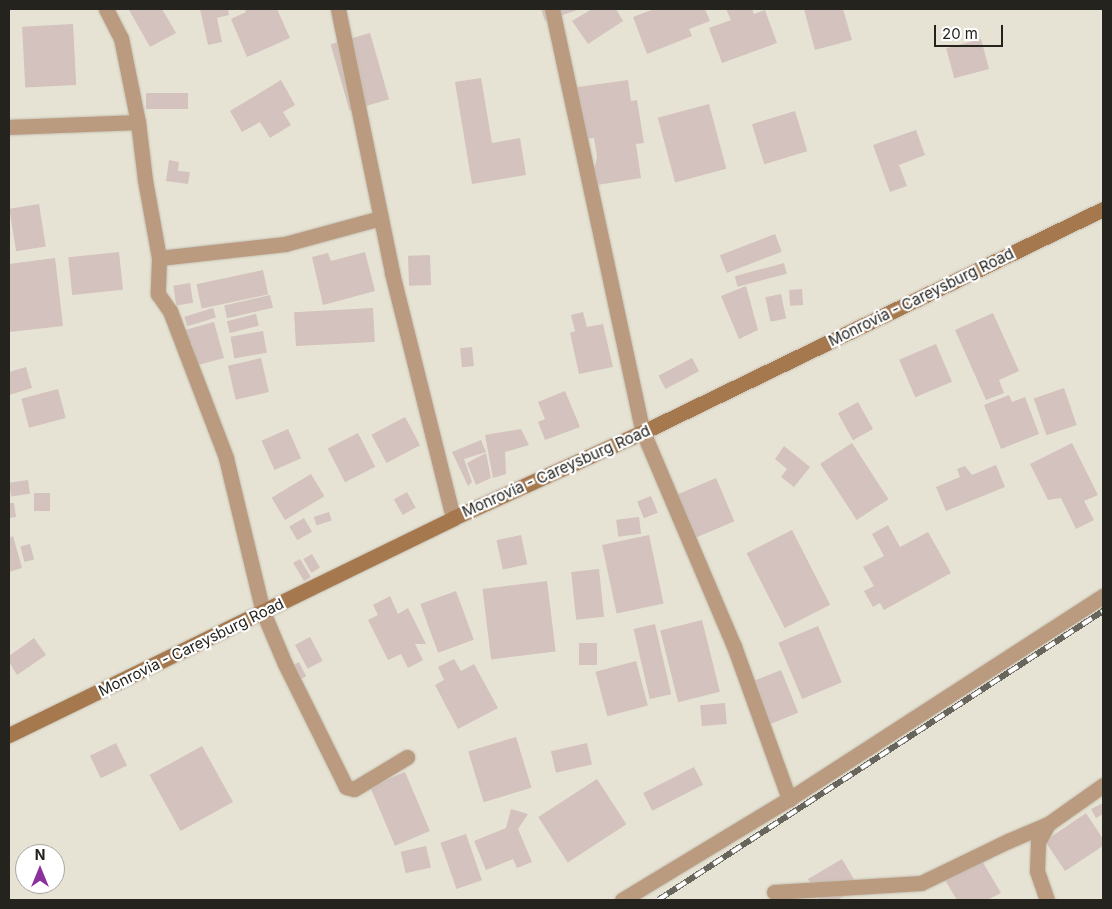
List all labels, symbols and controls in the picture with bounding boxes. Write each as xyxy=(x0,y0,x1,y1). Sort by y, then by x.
scale bar xyxy=(937,15,1006,47)
text: 20 m xyxy=(942,24,978,43)
street label: Monrovia - Careysburg Road xyxy=(825,244,1017,350)
street label: Monrovia - Careysburg Road xyxy=(459,421,653,521)
street label: Monrovia - Careysburg Road xyxy=(95,594,287,700)
north arrow xyxy=(15,844,65,894)
text: N xyxy=(35,846,45,863)

